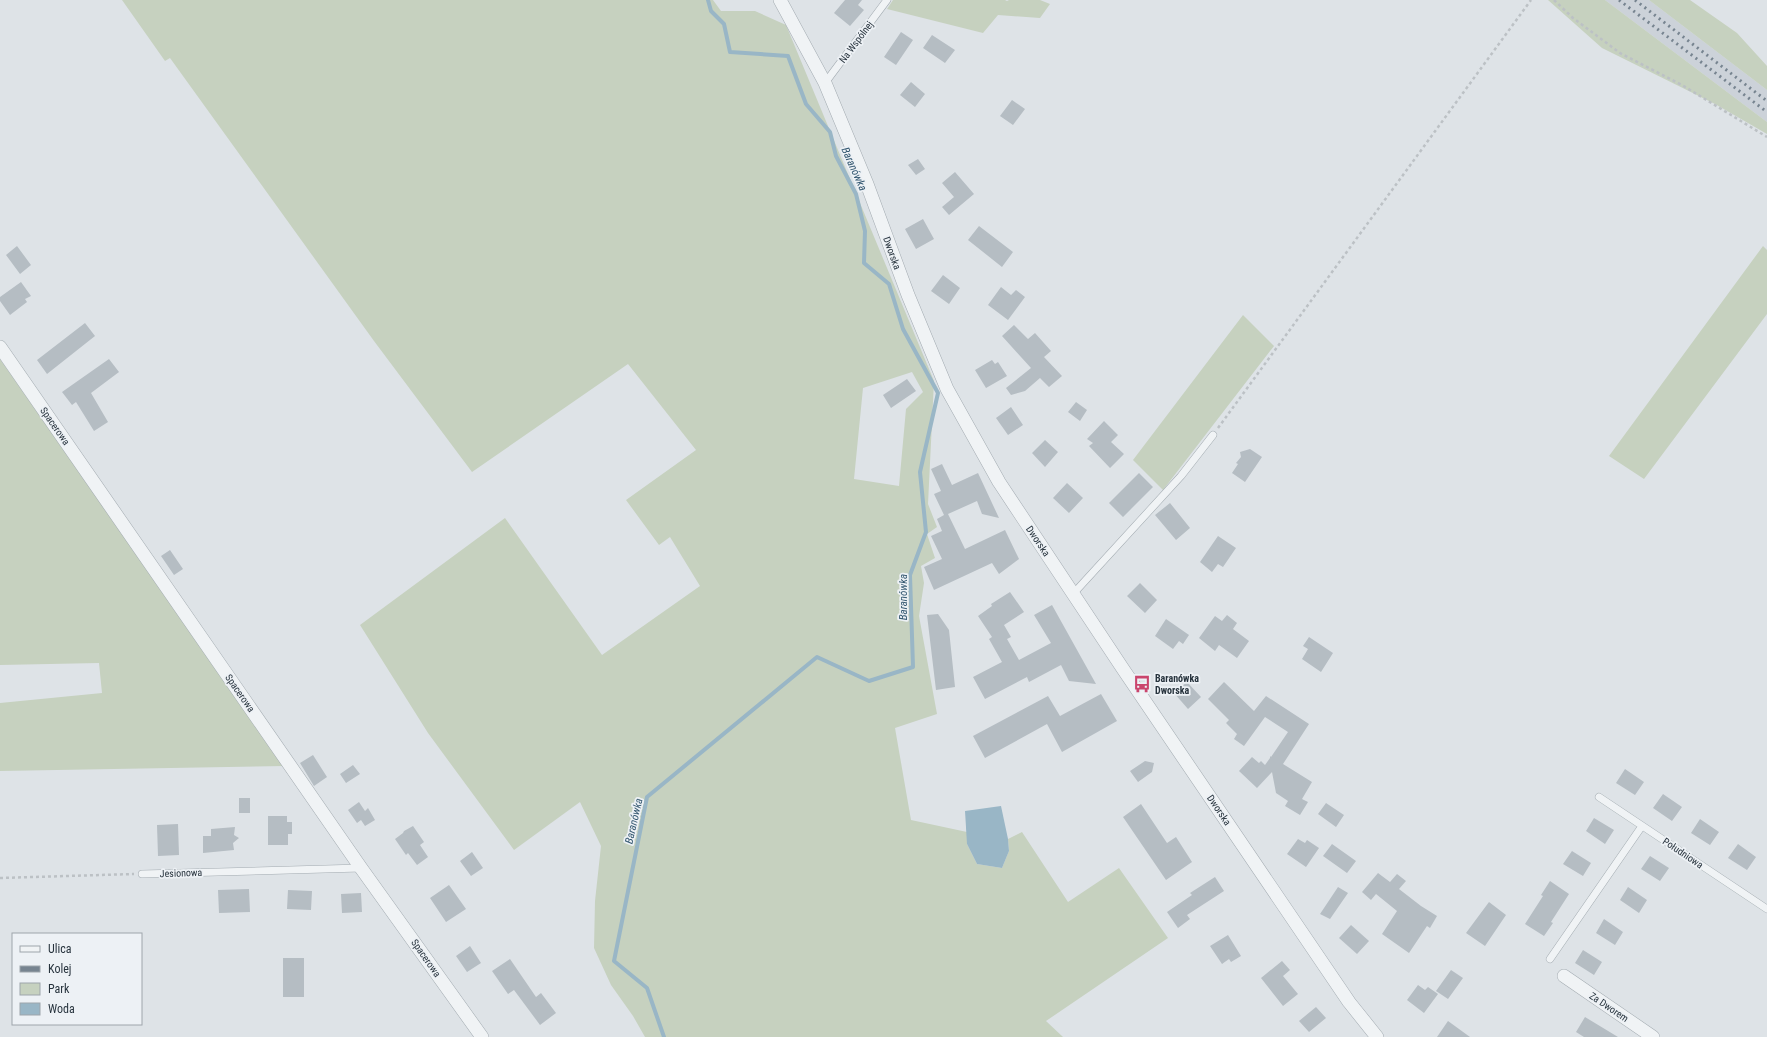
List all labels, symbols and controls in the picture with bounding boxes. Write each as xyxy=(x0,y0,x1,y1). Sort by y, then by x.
street label: Na Wspólnej xyxy=(837,19,875,65)
water label: Baranówka xyxy=(839,145,869,193)
street label: Dworska xyxy=(881,235,903,271)
street label: Spacerowa xyxy=(38,405,72,447)
street label: Dworska xyxy=(1024,524,1052,558)
water label: Baranówka xyxy=(897,574,910,620)
street label: Spacerowa xyxy=(223,672,257,714)
place label: Baranówka Dworska xyxy=(1155,673,1199,696)
bus stop icon: Baranówka Dworska xyxy=(1132,674,1152,694)
street label: Dworska xyxy=(1205,793,1233,827)
water label: Baranówka xyxy=(622,797,646,845)
street label: Południowa xyxy=(1661,836,1705,871)
street label: Jesionowa xyxy=(160,867,203,879)
legend xyxy=(12,933,142,1025)
street label: Spacerowa xyxy=(409,937,443,979)
text: Ulica xyxy=(48,942,72,956)
text: Kolej xyxy=(48,962,71,976)
text: Park xyxy=(48,982,70,996)
street label: Za Dworem xyxy=(1587,990,1631,1024)
text: Woda xyxy=(48,1002,75,1016)

